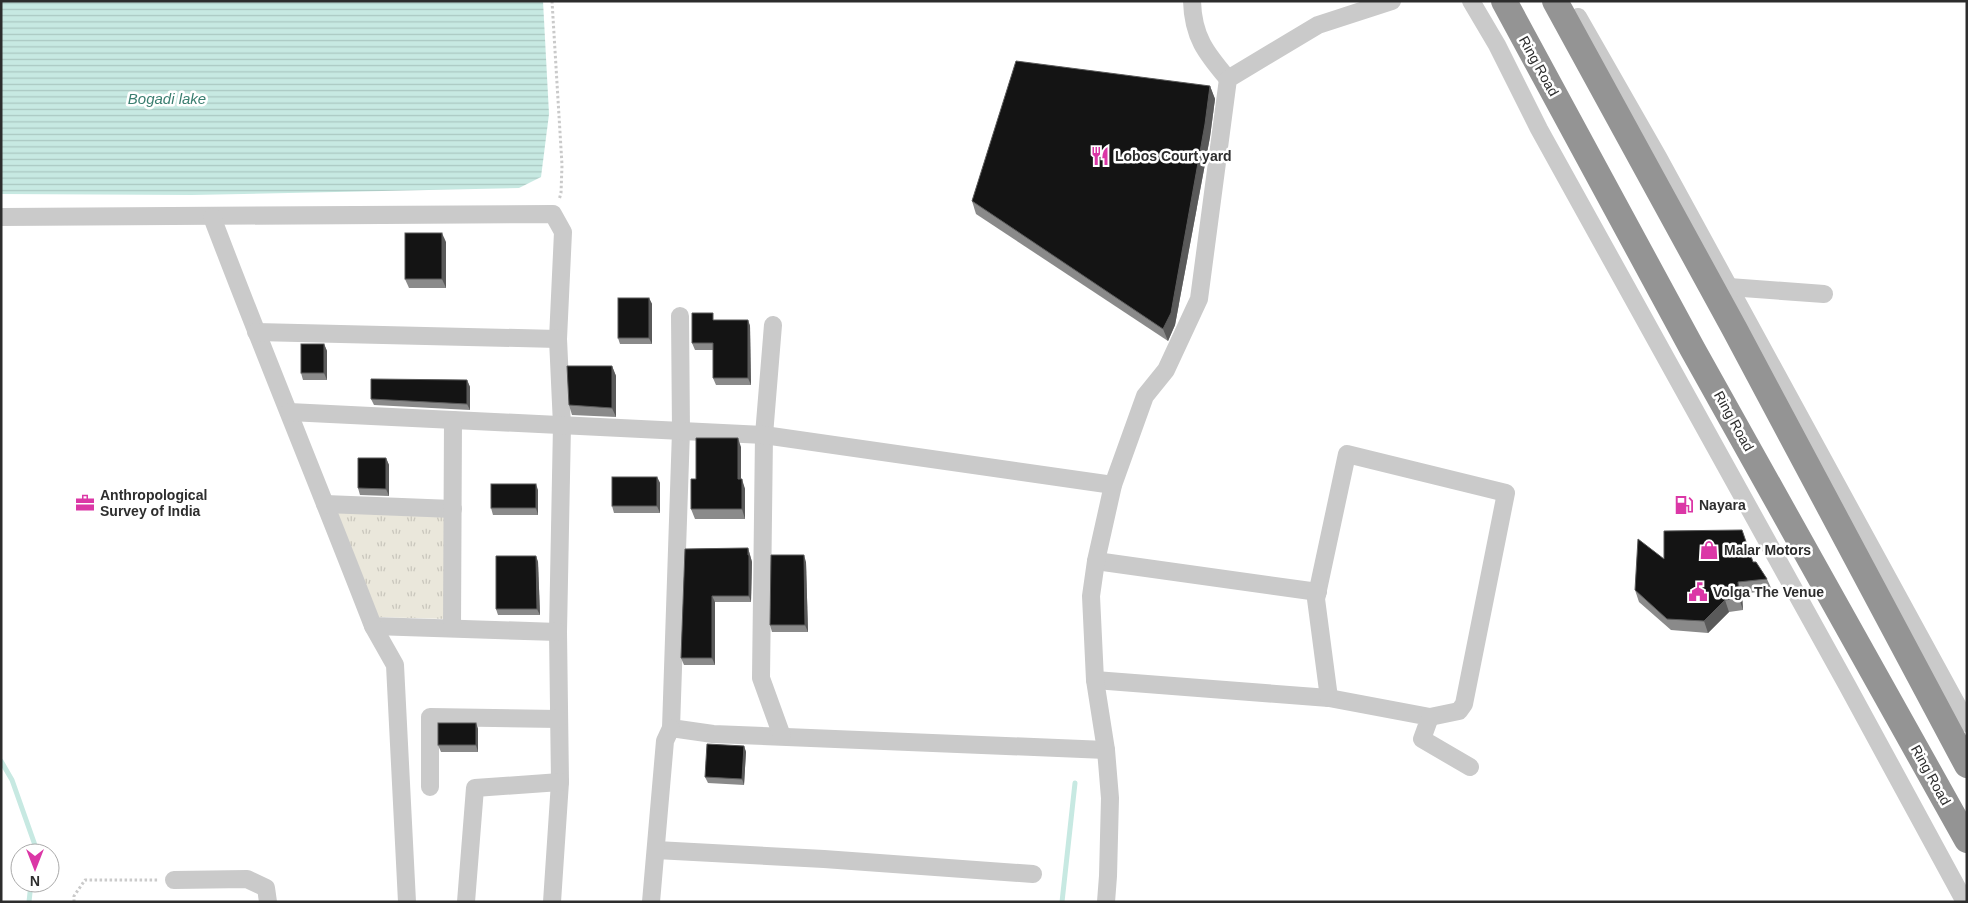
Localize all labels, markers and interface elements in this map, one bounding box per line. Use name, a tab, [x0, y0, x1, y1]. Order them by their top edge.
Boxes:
street label: Ring Road	[1516, 33, 1562, 99]
water label: Bogadi lake	[128, 90, 206, 107]
restaurant icon: Lobos Court yard	[1089, 145, 1111, 167]
place label: Lobos Court yard	[1115, 148, 1232, 164]
street label: Ring Road	[1711, 388, 1757, 454]
place label: Anthropological Survey of India	[100, 487, 207, 519]
office icon: Anthropological Survey of India	[74, 492, 96, 514]
fuel station icon: Nayara	[1673, 494, 1695, 516]
place label: Nayara	[1699, 497, 1746, 513]
shop icon: Malar Motors	[1698, 539, 1720, 561]
place label: Malar Motors	[1724, 542, 1811, 558]
public building icon: Volga The Venue	[1687, 581, 1709, 603]
place label: Volga The Venue	[1713, 584, 1824, 600]
street label: Ring Road	[1908, 742, 1954, 808]
north arrow	[10, 843, 60, 893]
text: N	[30, 873, 40, 889]

